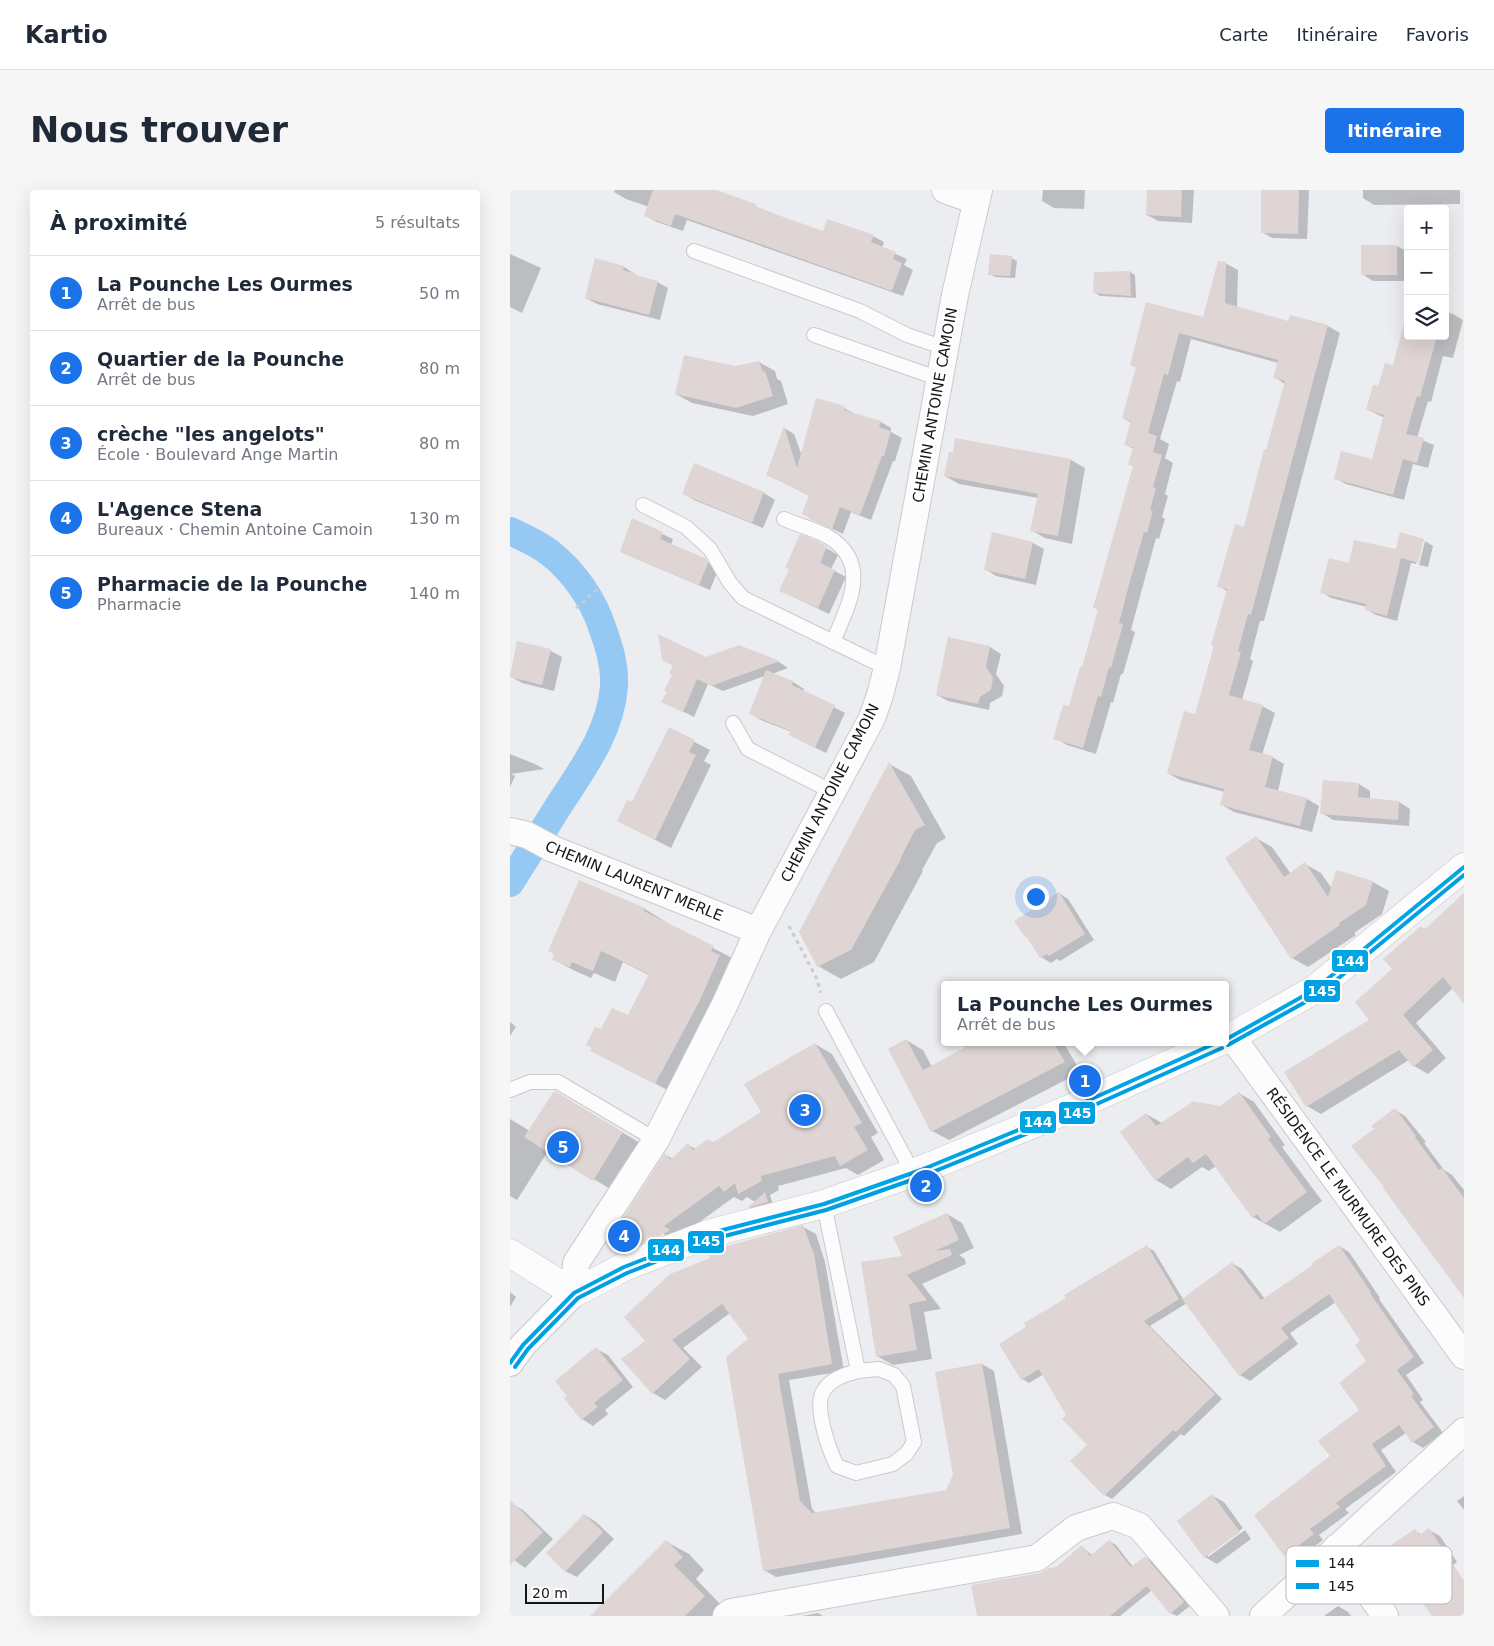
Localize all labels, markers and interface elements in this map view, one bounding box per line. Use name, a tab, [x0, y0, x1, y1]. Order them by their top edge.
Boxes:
text: Kartio	[25, 21, 108, 49]
text: Carte	[1219, 24, 1268, 45]
text: Itinéraire	[1296, 24, 1378, 45]
text: Favoris	[1406, 24, 1469, 45]
button: Itinéraire	[1325, 108, 1464, 153]
text: Nous trouver	[30, 110, 288, 150]
map controls	[1404, 205, 1449, 340]
button: +	[1404, 205, 1449, 250]
text: À proximité	[50, 211, 187, 235]
text: 5 résultats	[375, 213, 460, 232]
button: −	[1404, 250, 1449, 295]
text: La Pounche Les Ourmes	[97, 273, 353, 295]
text: 1	[60, 284, 72, 303]
text: 50 m	[419, 284, 460, 303]
text: Arrêt de bus	[97, 295, 195, 314]
button: layers	[1404, 295, 1449, 340]
street label: CHEMIN ANTOINE CAMOIN	[909, 306, 961, 504]
text: Quartier de la Pounche	[97, 348, 344, 370]
text: 2	[60, 359, 72, 378]
text: 80 m	[419, 359, 460, 378]
text: Arrêt de bus	[97, 370, 195, 389]
text: crèche "les angelots"	[97, 423, 325, 445]
text: 3	[60, 434, 72, 453]
text: 80 m	[419, 434, 460, 453]
text: École · Boulevard Ange Martin	[97, 445, 338, 464]
text: L'Agence Stena	[97, 498, 262, 520]
text: 4	[60, 509, 72, 528]
text: 130 m	[409, 509, 460, 528]
text: Bureaux · Chemin Antoine Camoin	[97, 520, 373, 539]
text: Pharmacie de la Pounche	[97, 573, 367, 595]
text: 5	[60, 584, 72, 603]
text: 140 m	[409, 584, 460, 603]
text: Pharmacie	[97, 595, 181, 614]
street label: CHEMIN ANTOINE CAMOIN	[777, 701, 883, 885]
street label: CHEMIN LAURENT MERLE	[542, 837, 726, 925]
your location	[1023, 884, 1049, 910]
line badge: 144	[1331, 949, 1369, 973]
text: 144	[1335, 953, 1365, 969]
line badge: 145	[1303, 979, 1341, 1003]
popup	[941, 981, 1229, 1046]
text: 145	[1307, 983, 1337, 999]
text: La Pounche Les Ourmes	[957, 993, 1213, 1015]
text: Arrêt de bus	[957, 1015, 1055, 1034]
pin: 1	[1069, 1062, 1101, 1100]
street label: RÉSIDENCE LE MURMURE DES PINS	[1263, 1084, 1434, 1310]
pin: 3	[789, 1091, 821, 1129]
line badge: 145	[1058, 1101, 1096, 1125]
text: 145	[1062, 1105, 1092, 1121]
line badge: 144	[1019, 1110, 1057, 1134]
text: 144	[1023, 1114, 1053, 1130]
pin: 5	[547, 1128, 579, 1166]
pin: 2	[910, 1167, 942, 1205]
pin: 4	[608, 1217, 640, 1255]
line badge: 145	[687, 1230, 725, 1254]
text: 145	[691, 1233, 721, 1249]
line badge: 144	[647, 1238, 685, 1262]
text: 144	[651, 1242, 681, 1258]
legend	[1286, 1546, 1452, 1604]
text: 144	[1328, 1555, 1355, 1571]
text: 145	[1328, 1578, 1355, 1594]
scale bar	[525, 1581, 604, 1604]
text: 20 m	[532, 1585, 568, 1601]

